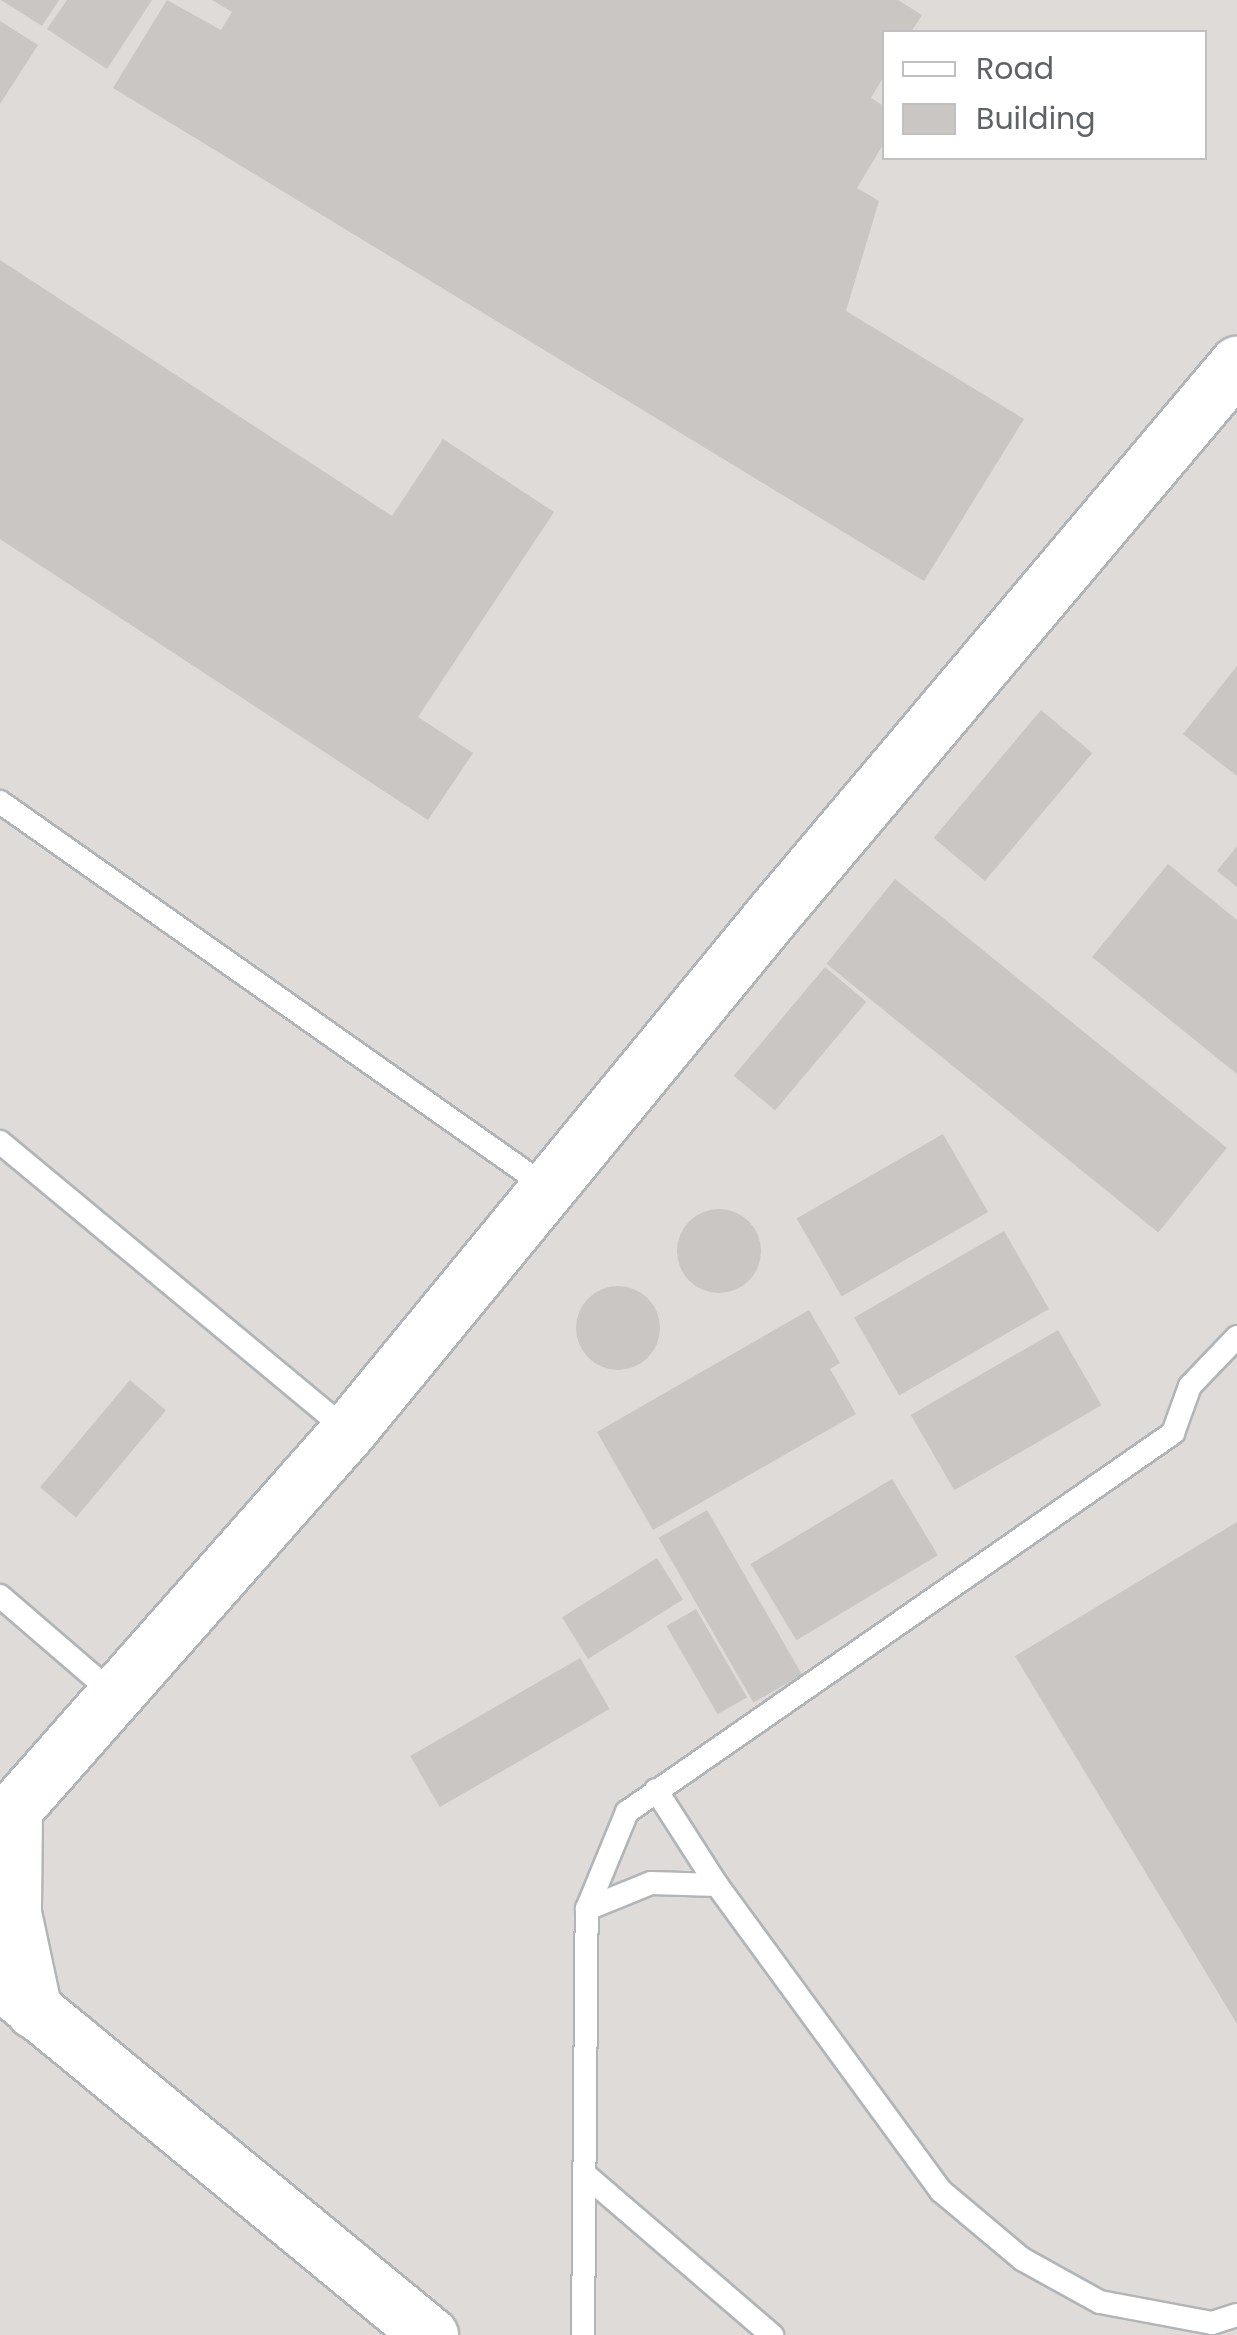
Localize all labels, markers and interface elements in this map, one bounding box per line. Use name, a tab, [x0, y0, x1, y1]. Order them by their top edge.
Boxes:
legend	[882, 30, 1207, 160]
text: Road	[976, 47, 1054, 90]
text: Building	[976, 97, 1096, 140]

